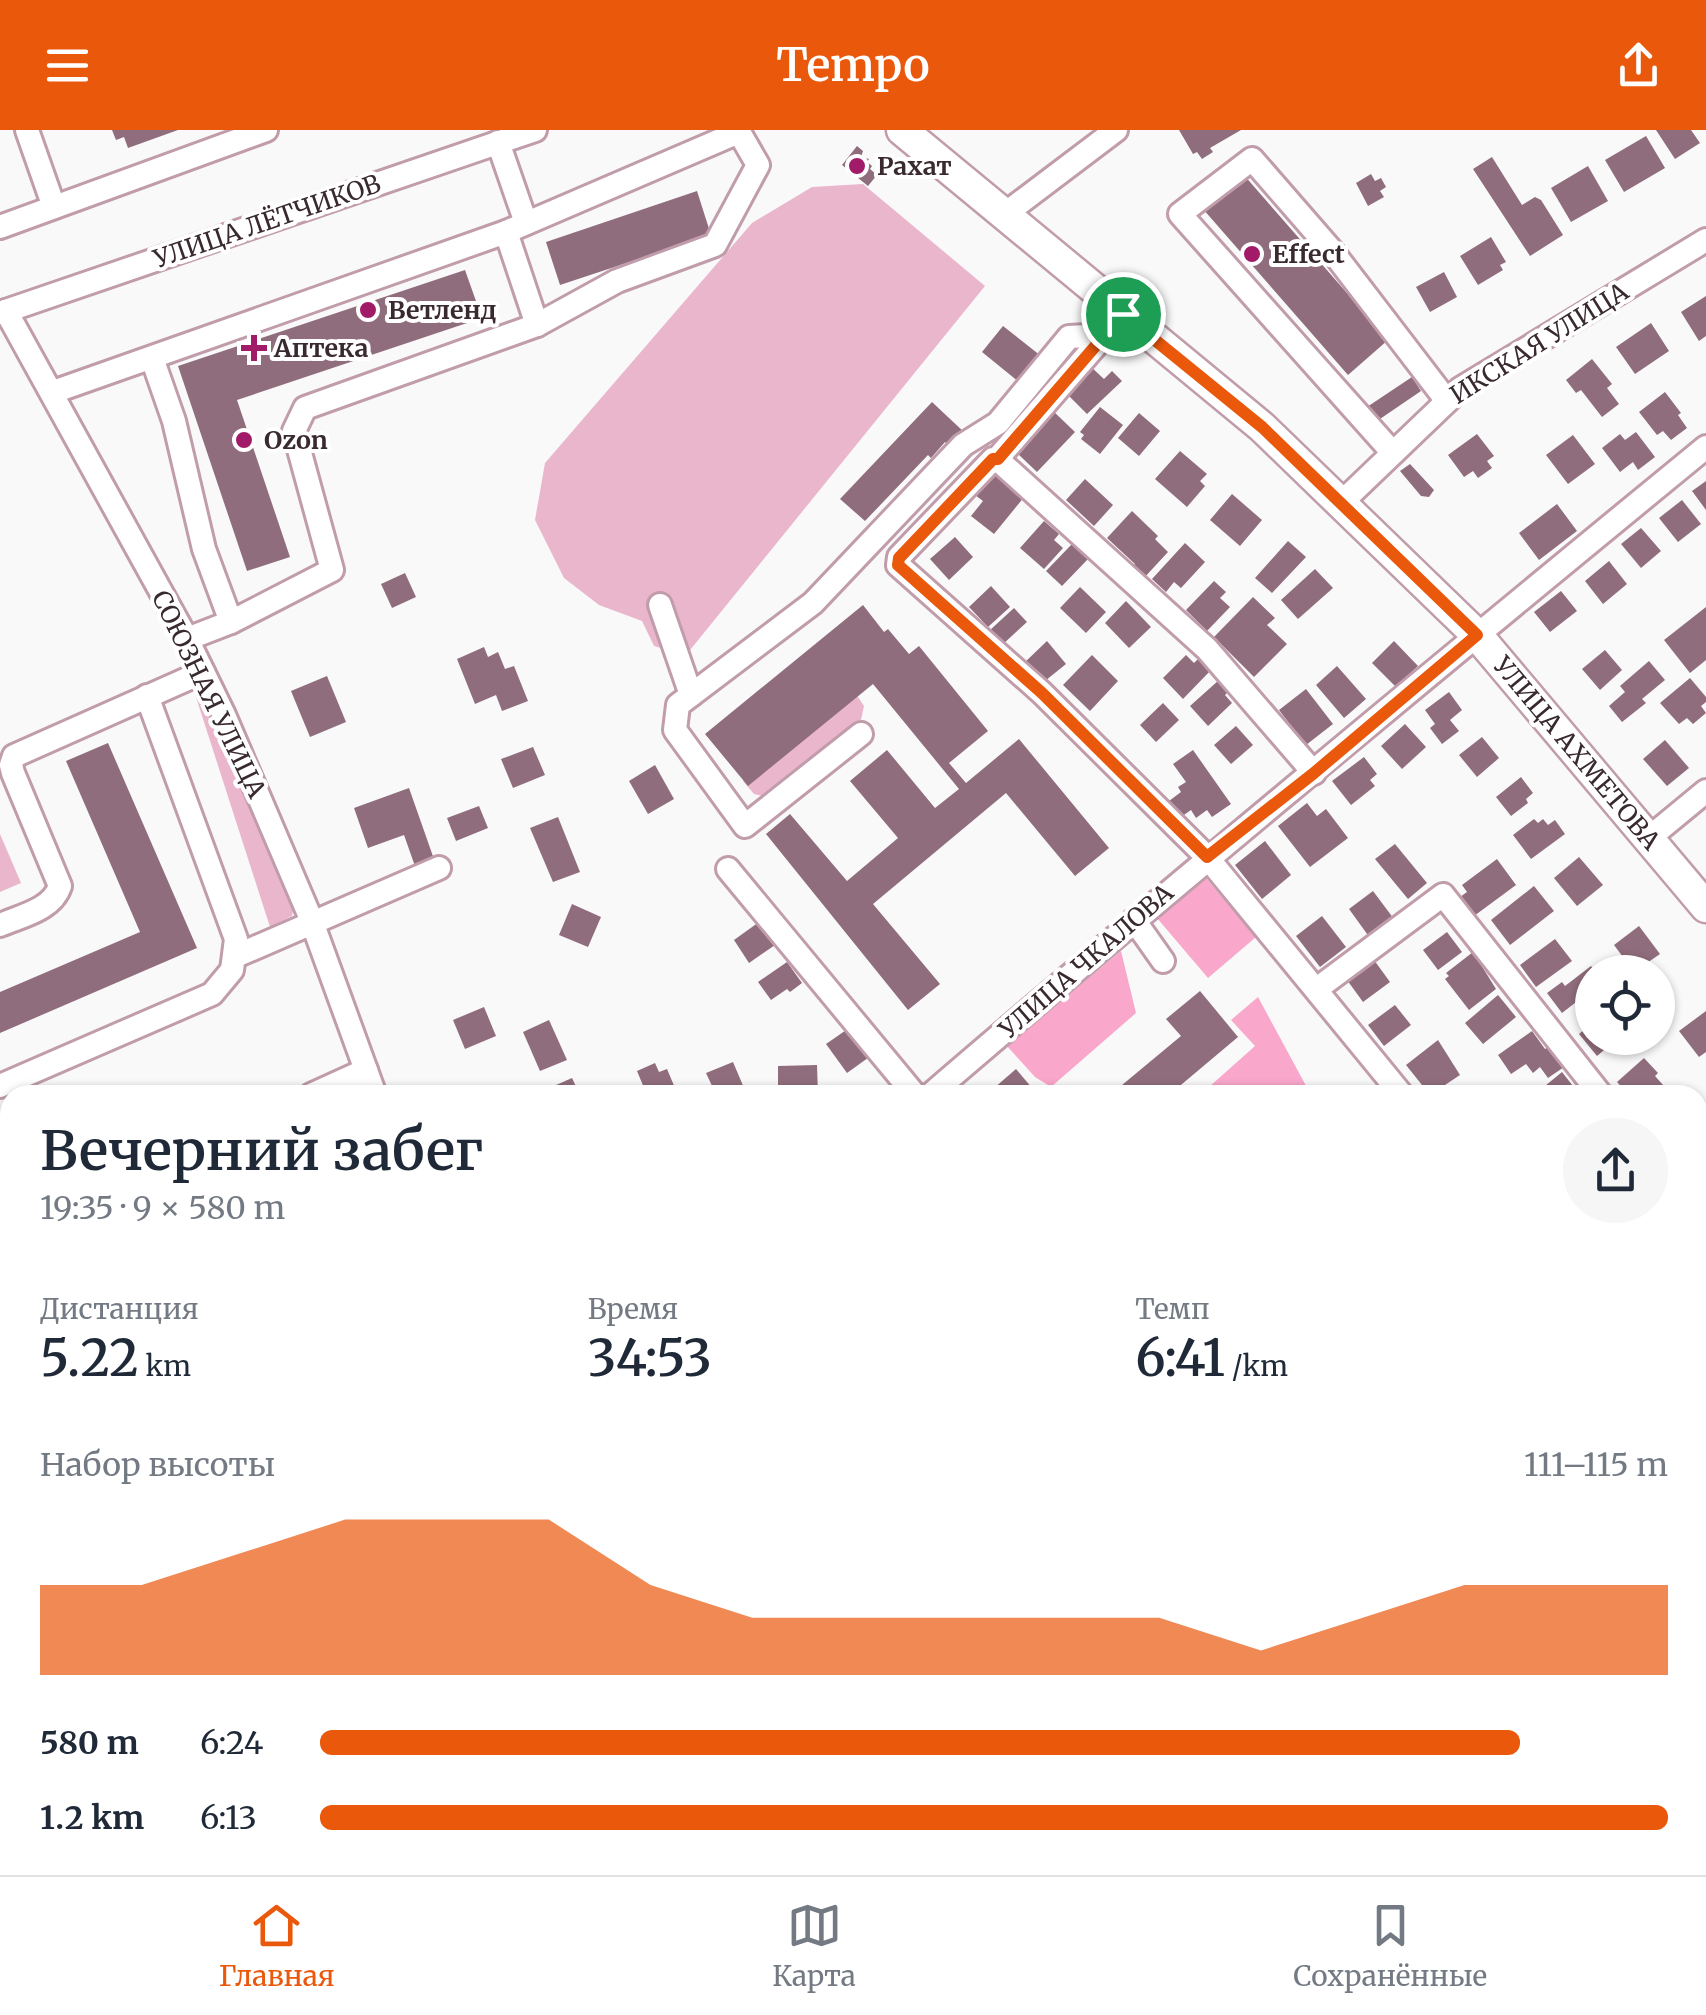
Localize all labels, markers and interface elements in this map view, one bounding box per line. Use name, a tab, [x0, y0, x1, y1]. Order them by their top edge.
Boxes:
text: Tempo	[776, 37, 930, 93]
icon: menu	[40, 38, 95, 93]
icon: share	[1611, 38, 1666, 93]
place label: Рахат	[877, 150, 952, 182]
marker: Рахат	[846, 155, 868, 177]
street label: УЛИЦА ЛЁТЧИКОВ	[148, 167, 385, 275]
place label: Effect	[1272, 238, 1345, 270]
marker: Effect	[1241, 243, 1263, 265]
pin	[1081, 272, 1166, 357]
street label: ИКСКАЯ УЛИЦА	[1444, 275, 1634, 411]
icon: arrive	[1096, 287, 1151, 342]
place label: Ветленд	[388, 294, 497, 326]
marker: Ветленд	[357, 299, 379, 321]
place label: Аптека	[273, 332, 368, 364]
marker: Аптека	[243, 337, 265, 359]
place label: Ozon	[264, 424, 328, 456]
marker: Ozon	[233, 429, 255, 451]
street label: СОЮЗНАЯ УЛИЦА	[145, 585, 273, 803]
street label: УЛИЦА АХМЕТОВА	[1486, 649, 1668, 857]
street label: УЛИЦА ЧКАЛОВА	[992, 876, 1180, 1046]
map controls	[1575, 955, 1675, 1055]
button: locate	[1575, 955, 1675, 1055]
text: Вечерний забег	[40, 1116, 483, 1185]
button: share	[1563, 1118, 1668, 1223]
text: 19:35 · 9 × 580 m	[40, 1188, 285, 1228]
text: Дистанция	[40, 1291, 199, 1327]
text: Время	[588, 1291, 678, 1327]
text: Темп	[1135, 1291, 1210, 1327]
text: 5.22	[40, 1327, 139, 1390]
text: 34:53	[588, 1327, 712, 1390]
text: 6:41	[1135, 1327, 1225, 1390]
text: km	[139, 1348, 191, 1384]
text: /km	[1225, 1348, 1288, 1384]
text: Набор высоты	[40, 1445, 275, 1485]
text: 111–115 m	[1524, 1445, 1668, 1485]
text: 580 m	[40, 1723, 139, 1763]
text: 6:24	[200, 1723, 263, 1763]
text: 1.2 km	[40, 1798, 144, 1838]
text: 6:13	[200, 1798, 257, 1838]
tab: Главная	[219, 1898, 335, 1994]
tab: Карта	[772, 1898, 856, 1994]
tab: Сохранённые	[1293, 1898, 1487, 1994]

